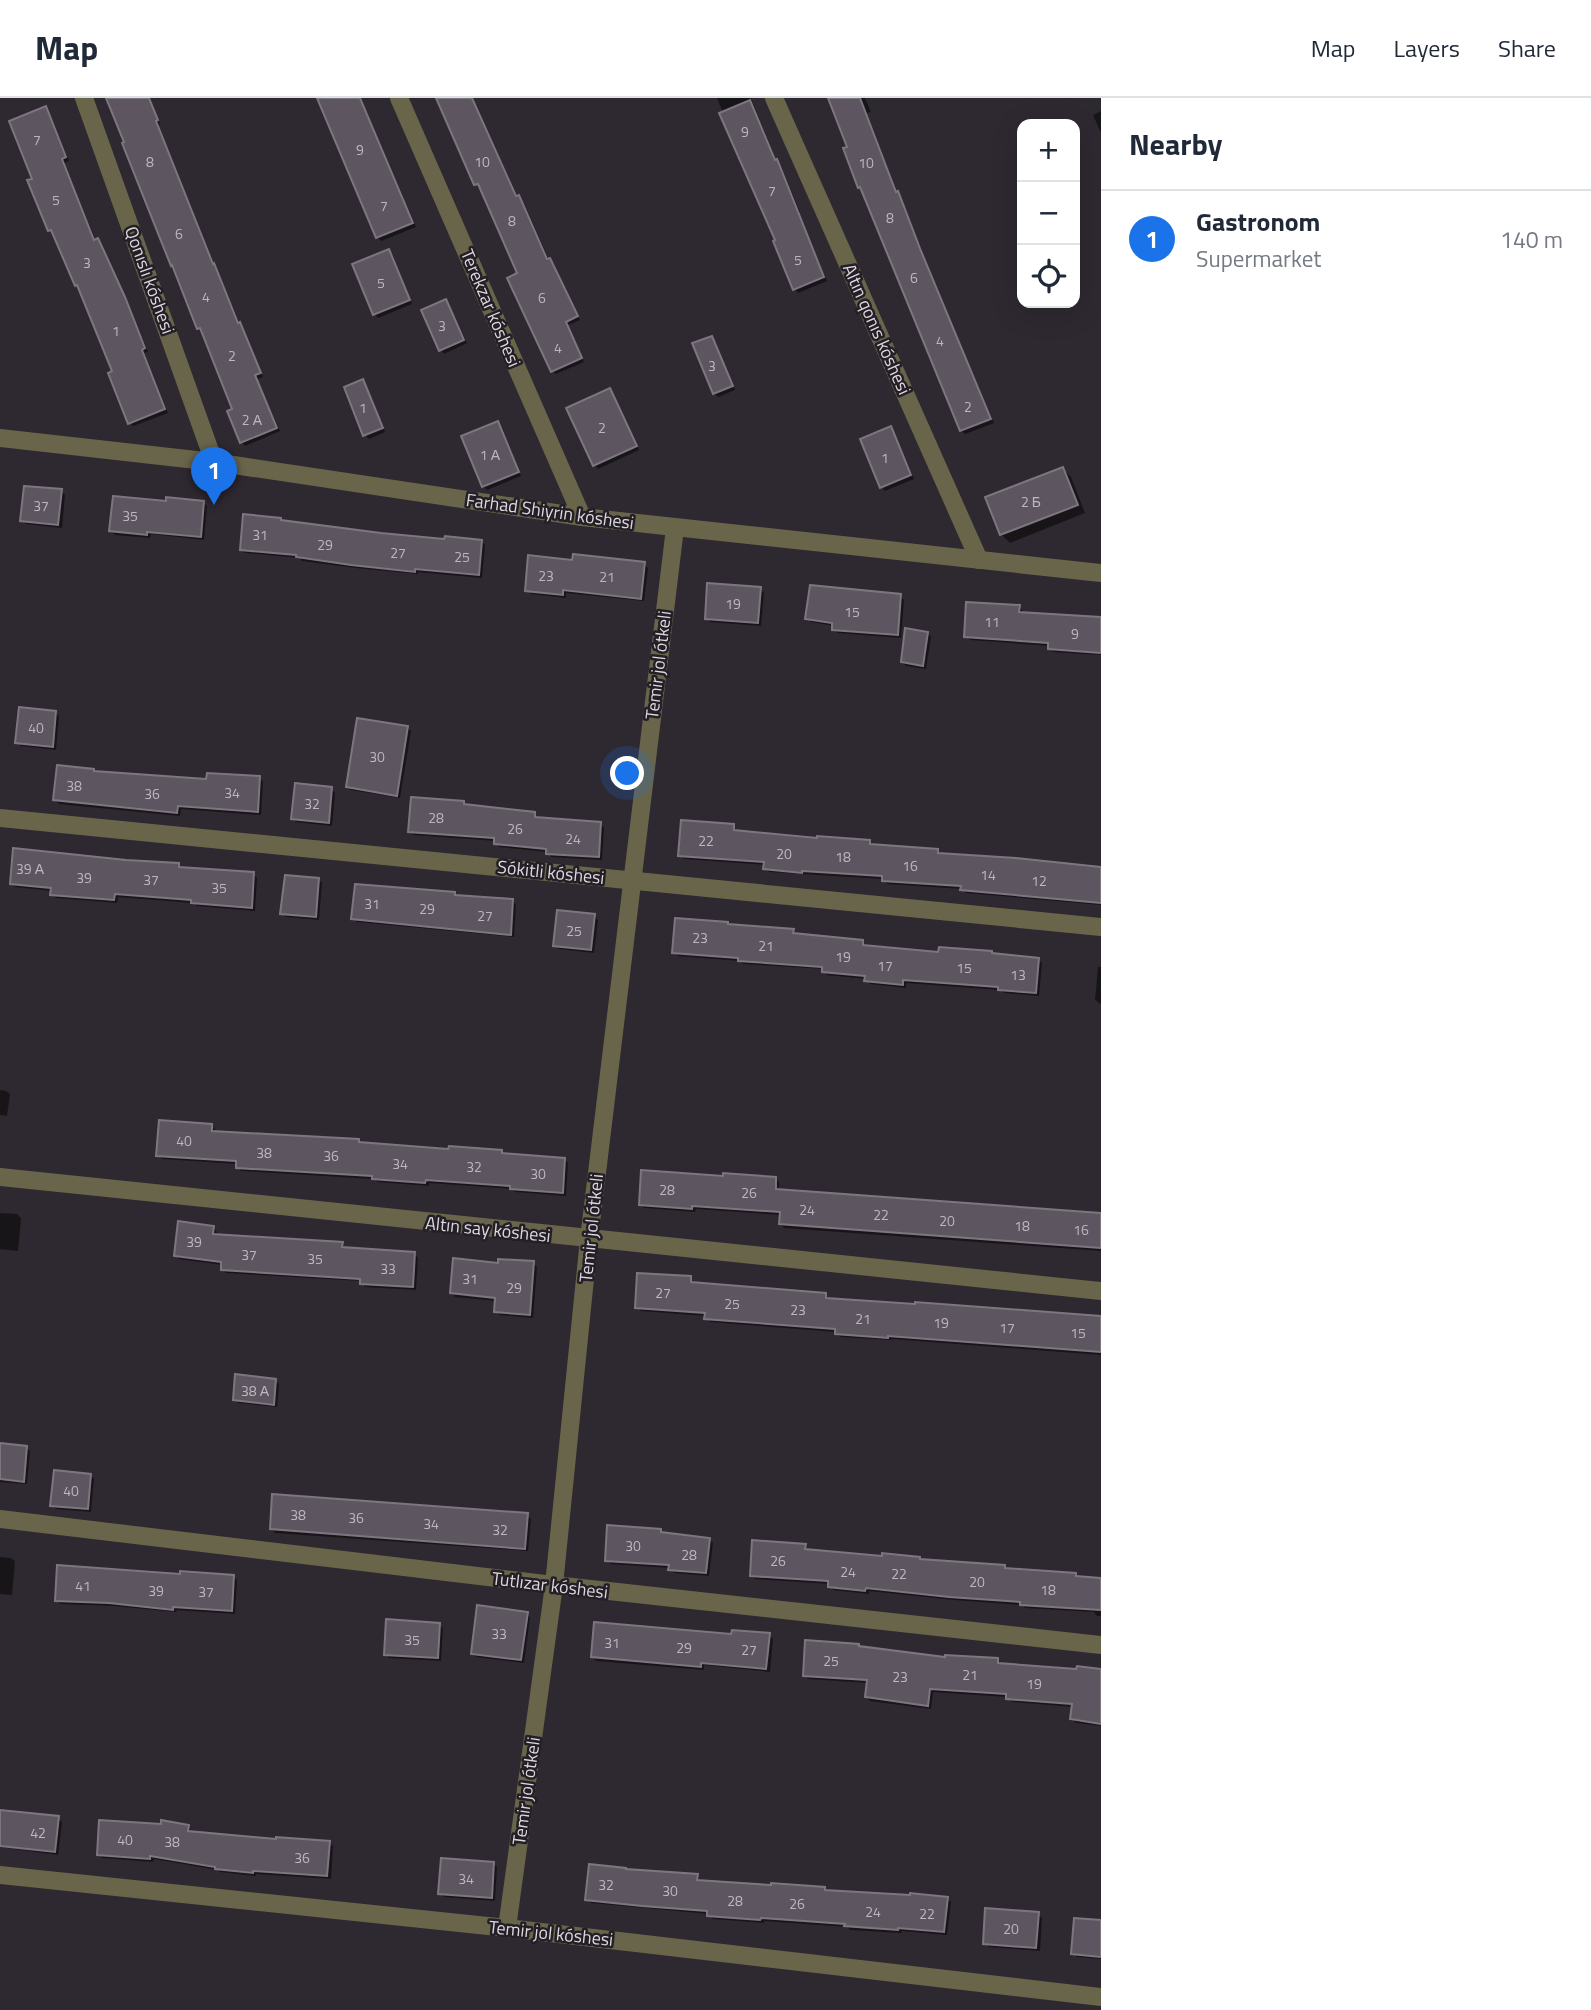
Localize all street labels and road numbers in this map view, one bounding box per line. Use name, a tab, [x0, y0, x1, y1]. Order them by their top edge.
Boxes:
street label: Qonıslı kóshesi	[118, 222, 182, 338]
street label: Terekzar kóshesi	[454, 245, 528, 371]
street label: Altın qonıs kóshesi	[836, 259, 918, 399]
street label: Farhad Shiyrin kóshesi	[464, 486, 636, 536]
street label: Temir jol ótkeli	[638, 609, 678, 721]
street label: Sókitli kóshesi	[496, 853, 606, 891]
street label: Temir jol ótkeli	[572, 1172, 610, 1284]
street label: Altın say kóshesi	[424, 1209, 552, 1249]
street label: Tutlızar kóshesi	[490, 1564, 610, 1606]
street label: Temir jol ótkeli	[505, 1735, 547, 1847]
street label: Temir jol kóshesi	[487, 1913, 615, 1953]

